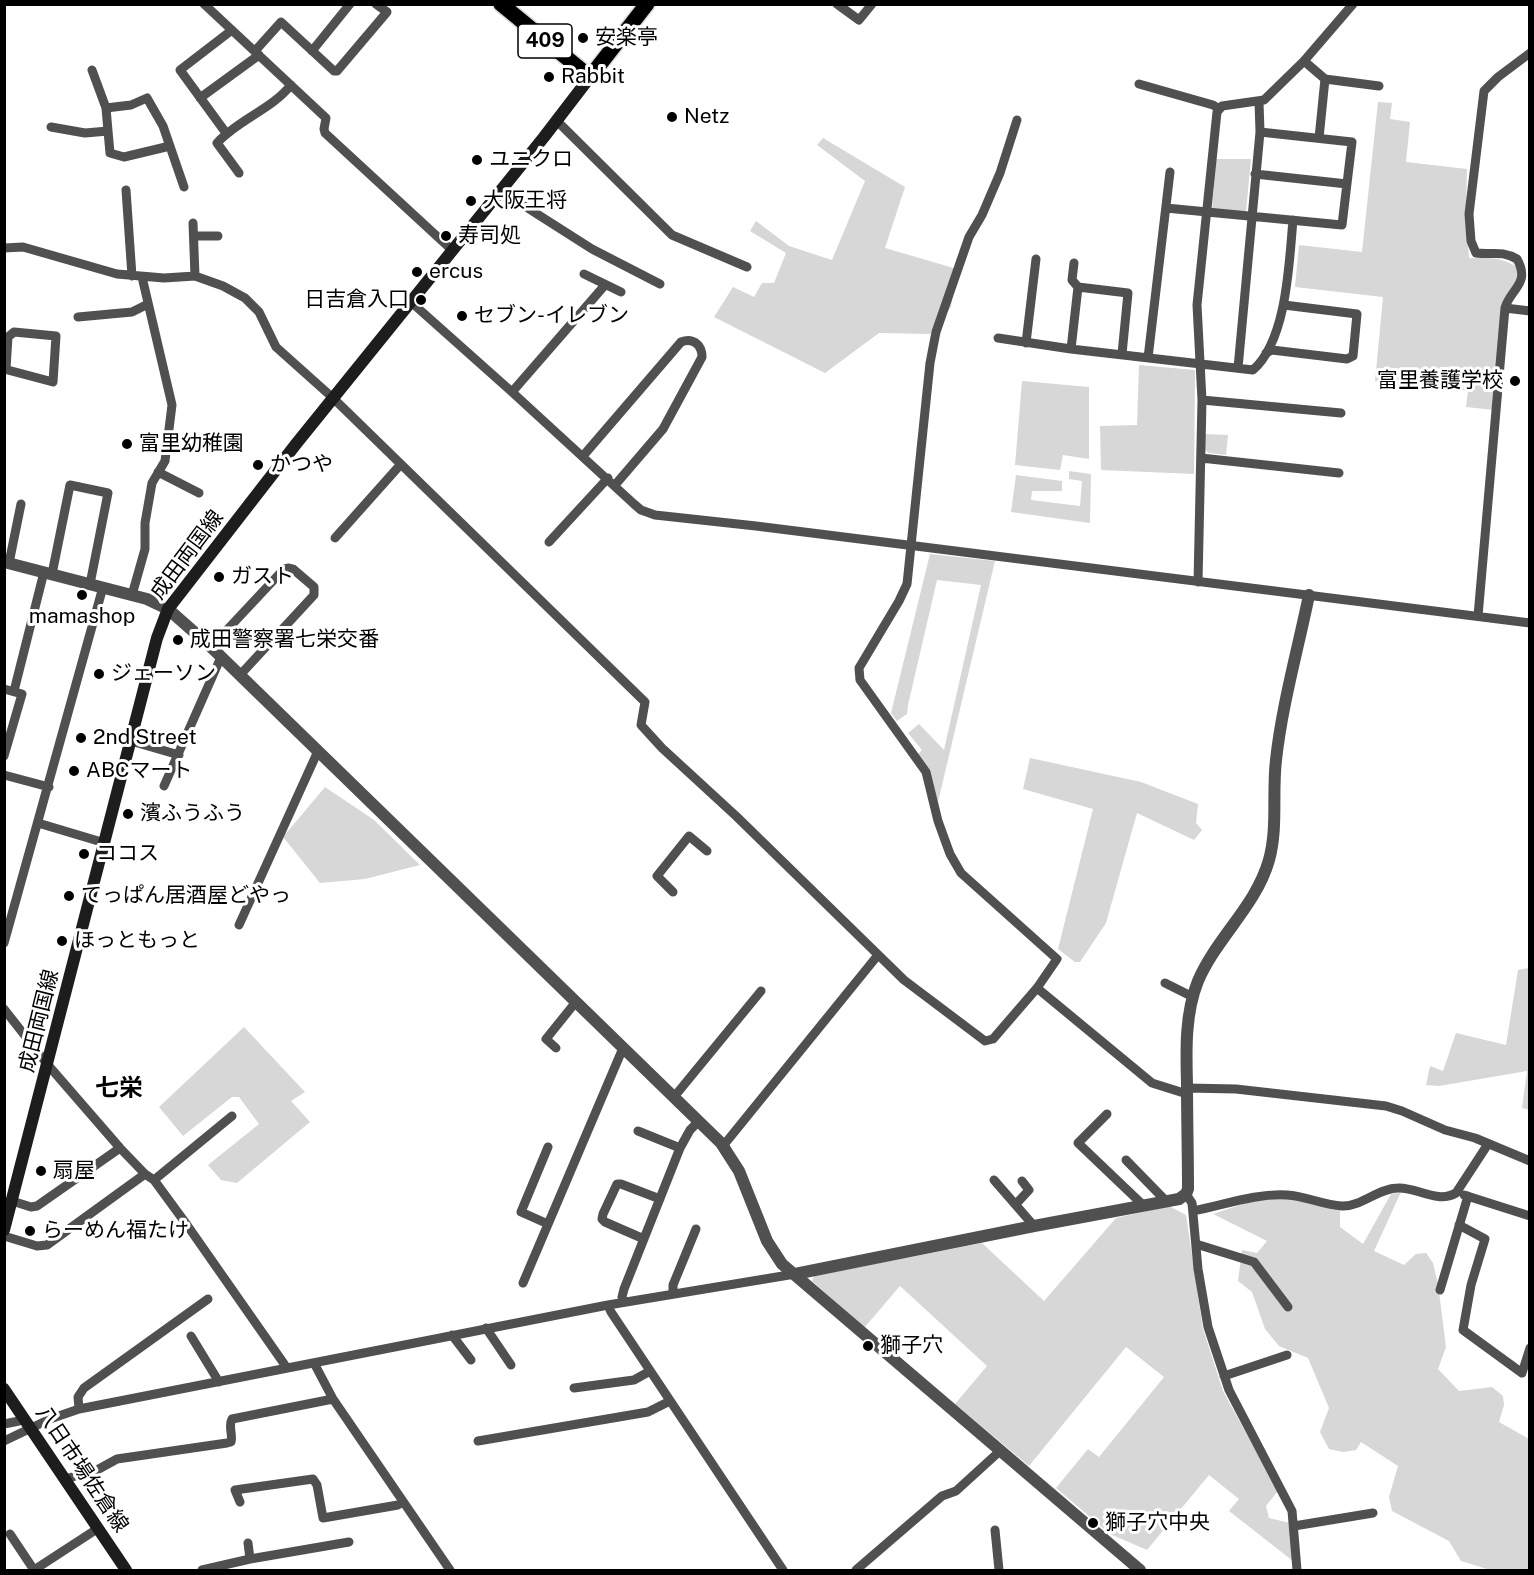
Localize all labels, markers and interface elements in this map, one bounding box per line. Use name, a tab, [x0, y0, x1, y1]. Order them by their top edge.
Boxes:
road number: 409	[518, 24, 572, 58]
place label: 安楽亭	[595, 25, 658, 51]
marker: 安楽亭	[576, 31, 590, 45]
place label: Rabbit	[561, 64, 625, 90]
marker: Rabbit	[542, 70, 556, 84]
place label: Netz	[684, 104, 729, 130]
marker: Netz	[665, 110, 679, 124]
place label: ユニクロ	[489, 147, 573, 173]
marker: ユニクロ	[470, 153, 484, 167]
place label: 大阪王将	[483, 188, 567, 214]
marker: 大阪王将	[464, 194, 478, 208]
place label: 寿司処	[458, 223, 521, 249]
marker: 寿司処	[439, 229, 453, 243]
place label: ercus	[429, 259, 483, 285]
marker: ercus	[410, 265, 424, 279]
place label: 日吉倉入口	[304, 287, 409, 313]
marker: 日吉倉入口	[414, 293, 428, 307]
place label: セブン-イレブン	[474, 303, 629, 329]
marker: セブン-イレブン	[455, 309, 469, 323]
place label: 富里養護学校	[1377, 368, 1503, 394]
marker: 富里養護学校	[1508, 374, 1522, 388]
place label: 富里幼稚園	[139, 431, 244, 457]
marker: 富里幼稚園	[120, 437, 134, 451]
place label: かつや	[270, 452, 333, 478]
marker: かつや	[251, 458, 265, 472]
street label: 成田両国線	[145, 505, 229, 605]
place label: ガスト	[231, 564, 294, 590]
marker: ガスト	[212, 570, 226, 584]
marker: mamashop	[75, 588, 89, 602]
place label: mamashop	[29, 604, 135, 630]
place label: 成田警察署七栄交番	[190, 627, 379, 653]
marker: 成田警察署七栄交番	[171, 633, 185, 647]
place label: ジェーソン	[111, 661, 216, 687]
marker: ジェーソン	[92, 667, 106, 681]
place label: 2nd Street	[93, 725, 197, 751]
marker: 2nd Street	[74, 731, 88, 745]
place label: ABCマート	[86, 758, 192, 784]
marker: ABCマート	[67, 764, 81, 778]
place label: 濱ふうふう	[140, 801, 245, 827]
marker: 濱ふうふう	[121, 807, 135, 821]
place label: ココス	[96, 841, 159, 867]
marker: ココス	[77, 847, 91, 861]
place label: てっぱん居酒屋どやっ	[81, 883, 291, 909]
marker: てっぱん居酒屋どやっ	[62, 889, 76, 903]
place label: ほっともっと	[74, 928, 200, 954]
marker: ほっともっと	[55, 934, 69, 948]
street label: 成田両国線	[14, 967, 64, 1075]
district label: 七栄	[95, 1075, 143, 1103]
place label: 扇屋	[53, 1158, 95, 1184]
marker: 扇屋	[34, 1164, 48, 1178]
place label: らーめん福たけ	[42, 1218, 189, 1244]
marker: らーめん福たけ	[23, 1224, 37, 1238]
place label: 獅子穴	[880, 1333, 943, 1359]
marker: 獅子穴	[861, 1339, 875, 1353]
street label: 八日市場佐倉線	[30, 1401, 134, 1537]
place label: 獅子穴中央	[1105, 1510, 1210, 1536]
marker: 獅子穴中央	[1086, 1516, 1100, 1530]

